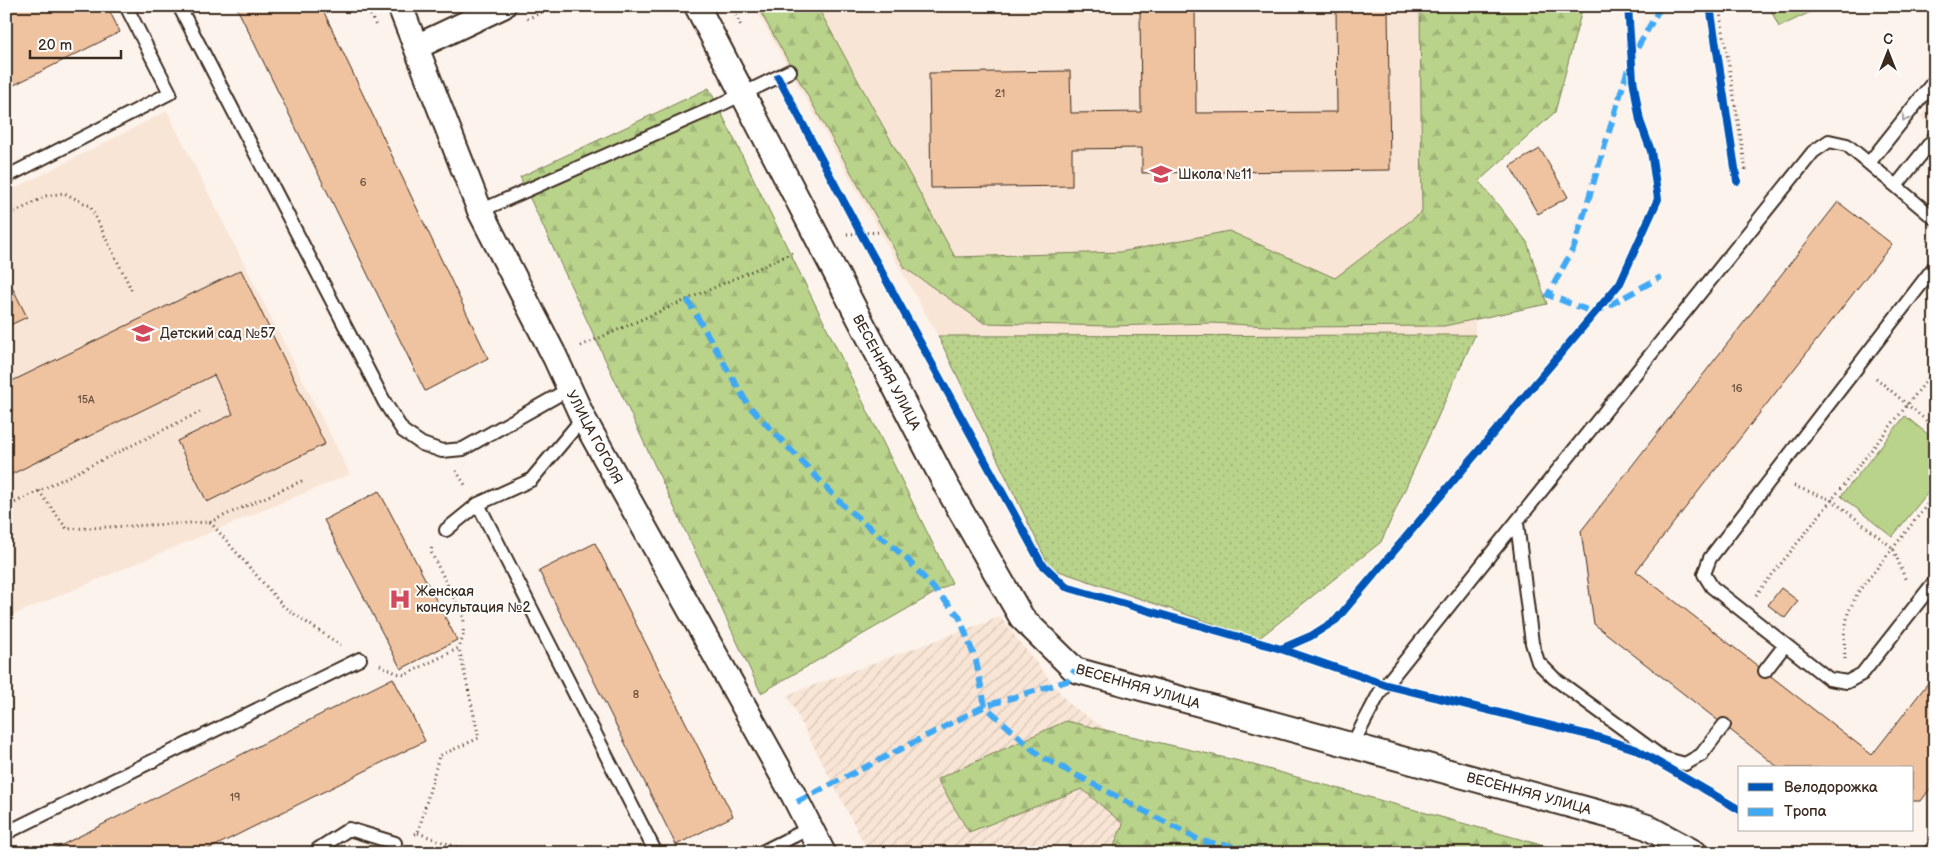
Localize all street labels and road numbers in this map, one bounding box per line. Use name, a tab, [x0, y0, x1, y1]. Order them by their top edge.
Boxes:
street label: ВЕСЕННЯЯ УЛИЦА	[849, 312, 924, 433]
street label: УЛИЦА ГОГОЛЯ	[563, 387, 626, 487]
street label: ВЕСЕННЯЯ УЛИЦА	[1074, 661, 1202, 712]
street label: ВЕСЕННЯЯ УЛИЦА	[1465, 769, 1594, 818]

